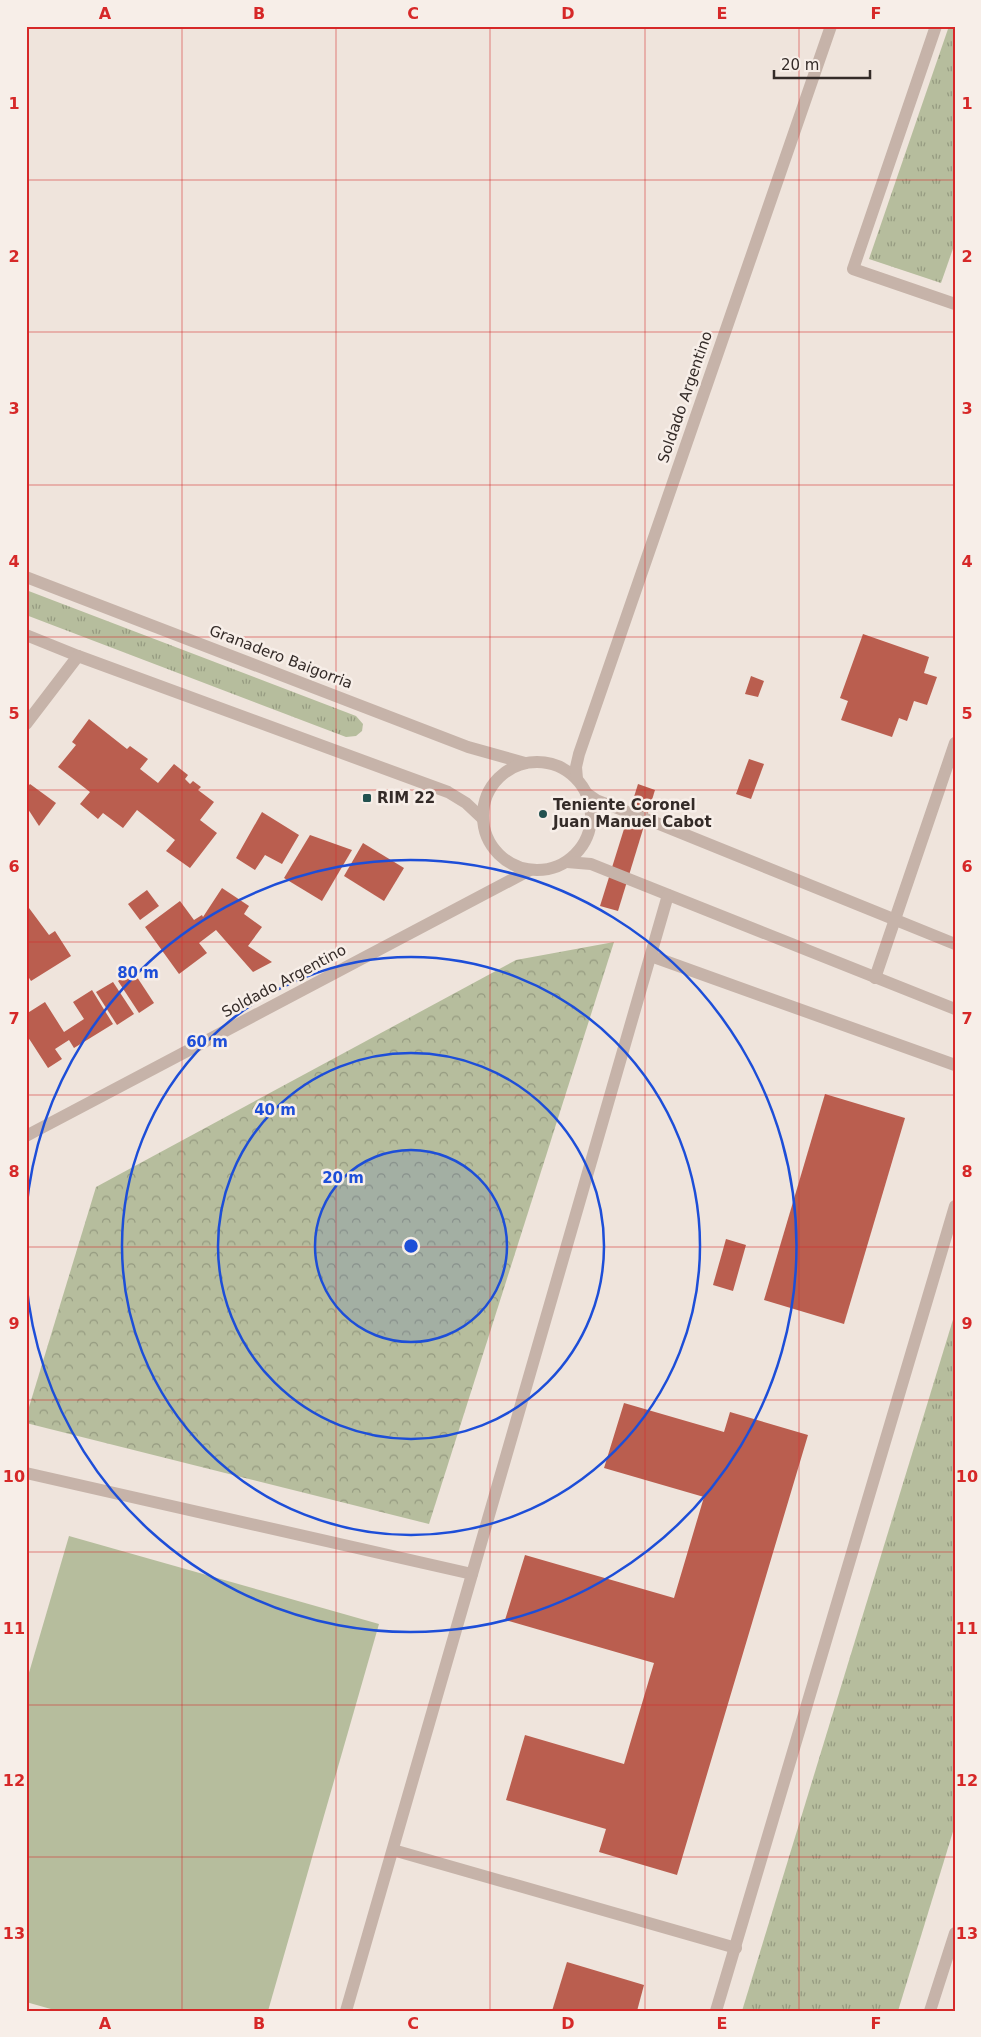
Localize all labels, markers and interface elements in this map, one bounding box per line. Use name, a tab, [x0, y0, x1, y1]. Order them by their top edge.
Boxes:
text: A	[99, 4, 112, 23]
text: B	[253, 4, 265, 23]
text: C	[407, 4, 419, 23]
text: D	[561, 4, 575, 23]
text: E	[717, 4, 727, 23]
text: F	[871, 4, 881, 23]
scale bar	[774, 48, 870, 80]
text: 20 m	[781, 56, 819, 74]
text: 1	[8, 94, 20, 113]
text: 1	[961, 94, 973, 113]
text: 2	[8, 247, 20, 266]
text: 2	[961, 247, 973, 266]
street label: Soldado Argentino	[654, 329, 716, 465]
text: 3	[8, 399, 20, 418]
text: 3	[961, 399, 973, 418]
text: 4	[8, 552, 20, 571]
text: 4	[961, 552, 973, 571]
street label: Granadero Baigorria	[207, 621, 355, 693]
text: 5	[8, 704, 20, 723]
text: 5	[961, 704, 973, 723]
place label: RIM 22	[377, 789, 435, 807]
marker: RIM 22	[361, 792, 373, 804]
place label: Teniente Coronel Juan Manuel Cabot	[552, 796, 712, 831]
marker: Teniente Coronel Juan Manuel Cabot	[537, 808, 549, 820]
text: 6	[8, 857, 20, 876]
text: 6	[961, 857, 973, 876]
street label: Soldado Argentino	[219, 941, 349, 1021]
text: 80 m	[117, 964, 159, 982]
text: 7	[8, 1009, 20, 1028]
text: 7	[961, 1009, 973, 1028]
text: 60 m	[186, 1033, 228, 1051]
text: 40 m	[254, 1101, 296, 1119]
text: 8	[8, 1162, 20, 1181]
text: 8	[961, 1162, 973, 1181]
text: 20 m	[322, 1169, 364, 1187]
centre of rings	[402, 1237, 420, 1255]
text: 9	[8, 1314, 20, 1333]
text: 9	[961, 1314, 973, 1333]
text: 10	[3, 1467, 25, 1486]
text: 10	[956, 1467, 978, 1486]
text: 11	[3, 1619, 25, 1638]
text: 11	[956, 1619, 978, 1638]
text: 12	[3, 1771, 25, 1790]
text: 12	[956, 1771, 978, 1790]
text: 13	[3, 1924, 25, 1943]
text: 13	[956, 1924, 978, 1943]
text: A	[99, 2014, 112, 2033]
text: B	[253, 2014, 265, 2033]
text: C	[407, 2014, 419, 2033]
text: D	[561, 2014, 575, 2033]
text: E	[717, 2014, 727, 2033]
text: F	[871, 2014, 881, 2033]

